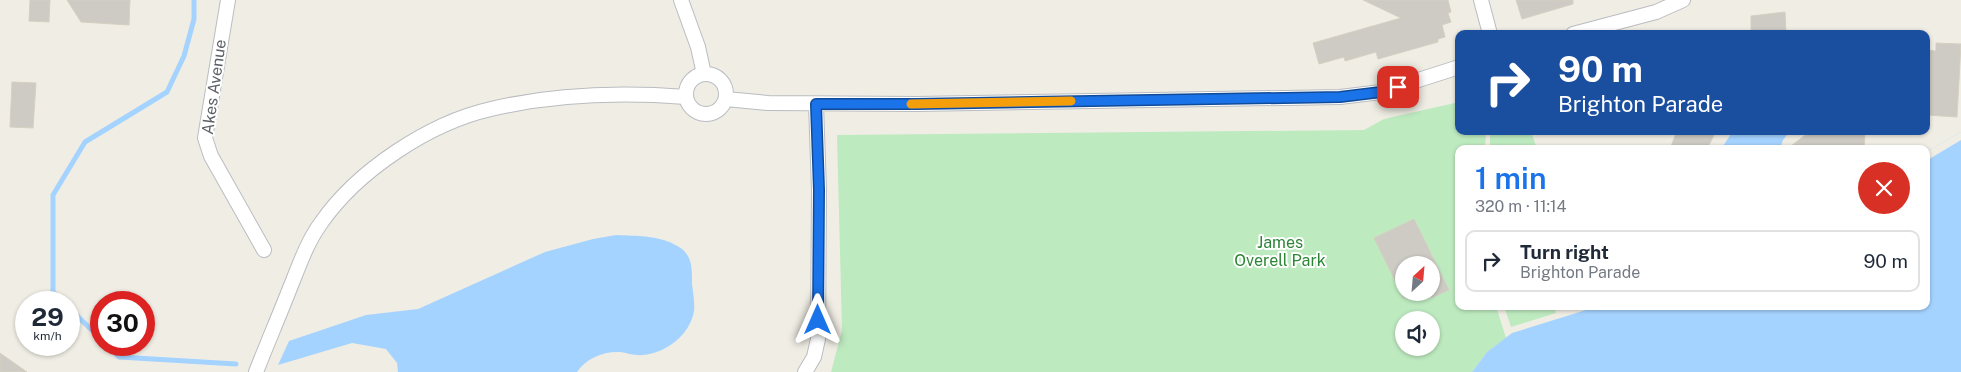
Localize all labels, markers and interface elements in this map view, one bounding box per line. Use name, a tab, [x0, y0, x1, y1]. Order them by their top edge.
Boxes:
street label: Akes Avenue	[198, 38, 230, 136]
text: 90 m	[1558, 49, 1643, 90]
icon: right	[1475, 50, 1540, 115]
pin	[1377, 66, 1419, 108]
icon: arrive	[1384, 73, 1412, 101]
text: Brighton Parade	[1558, 91, 1723, 117]
text: 1 min	[1475, 160, 1546, 196]
button: close	[1858, 162, 1910, 214]
text: 320 m · 11:14	[1475, 197, 1567, 216]
park label: James Overell Park	[1234, 233, 1326, 270]
text: Turn right	[1520, 241, 1609, 263]
icon: right	[1477, 247, 1505, 275]
text: 90 m	[1864, 250, 1908, 272]
north arrow	[1395, 256, 1440, 301]
map controls	[1395, 256, 1440, 356]
text: Brighton Parade	[1520, 263, 1640, 282]
speed limit sign: 30	[90, 291, 155, 356]
position arrow	[791, 293, 843, 345]
text: 29	[31, 302, 64, 332]
button: sound	[1395, 311, 1440, 356]
text: km/h	[33, 329, 62, 343]

